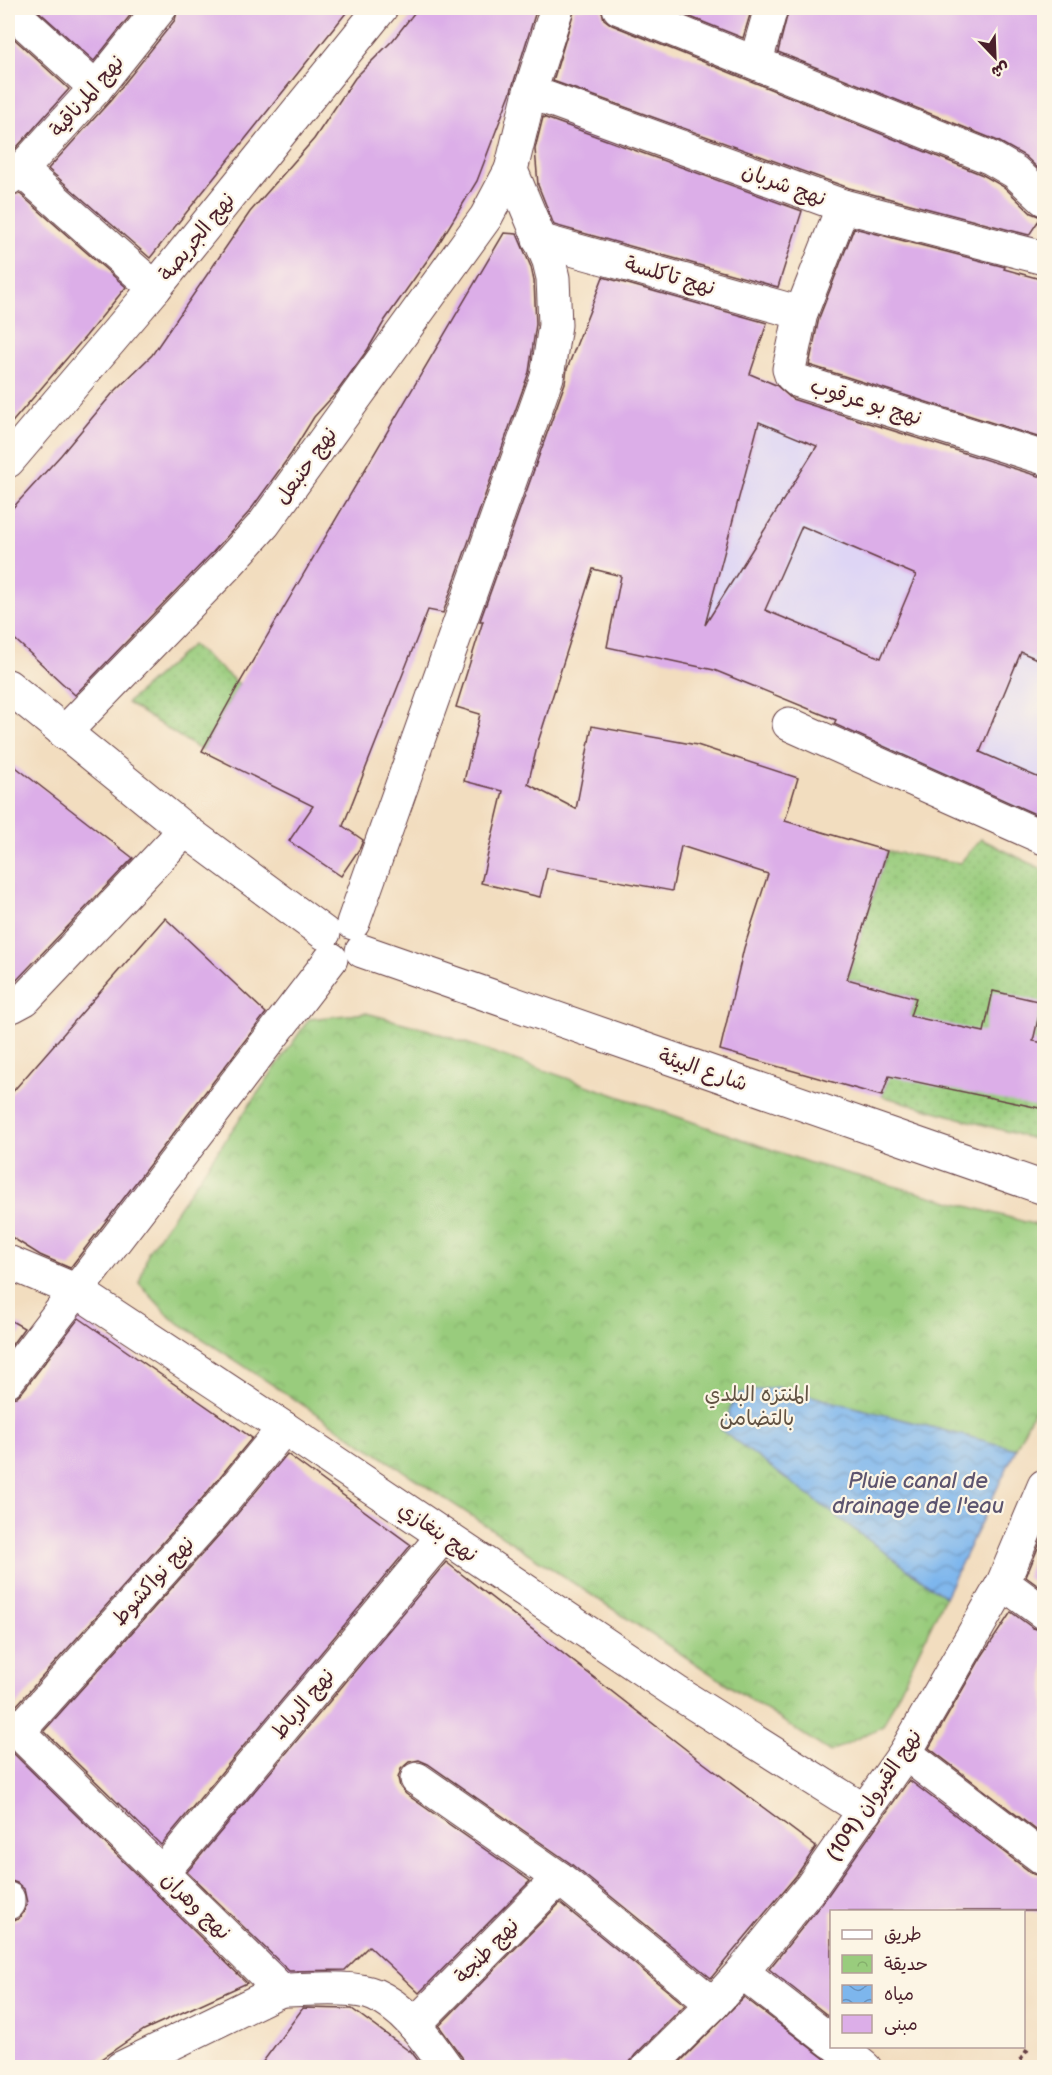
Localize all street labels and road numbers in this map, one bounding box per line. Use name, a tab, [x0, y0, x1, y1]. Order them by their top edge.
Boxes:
street label: نهج المرناقية	[45, 50, 130, 143]
street label: نهج شربان	[738, 158, 829, 213]
street label: نهج الجريصة	[154, 188, 241, 287]
street label: نهج تاكلسة	[622, 251, 718, 302]
street label: نهج بو عرقوب	[807, 373, 925, 432]
street label: نهج حنبعل	[270, 422, 343, 510]
street label: شارع البيئة	[655, 1043, 751, 1099]
street label: نهج بنغازي	[393, 1496, 482, 1569]
street label: نهج نواكشوط	[106, 1531, 200, 1631]
street label: نهج الرباط	[266, 1664, 341, 1745]
street label: نهج القيروان (109)	[821, 1724, 928, 1866]
street label: نهج وهران	[155, 1867, 236, 1946]
street label: نهج طنجة	[450, 1913, 525, 1990]

